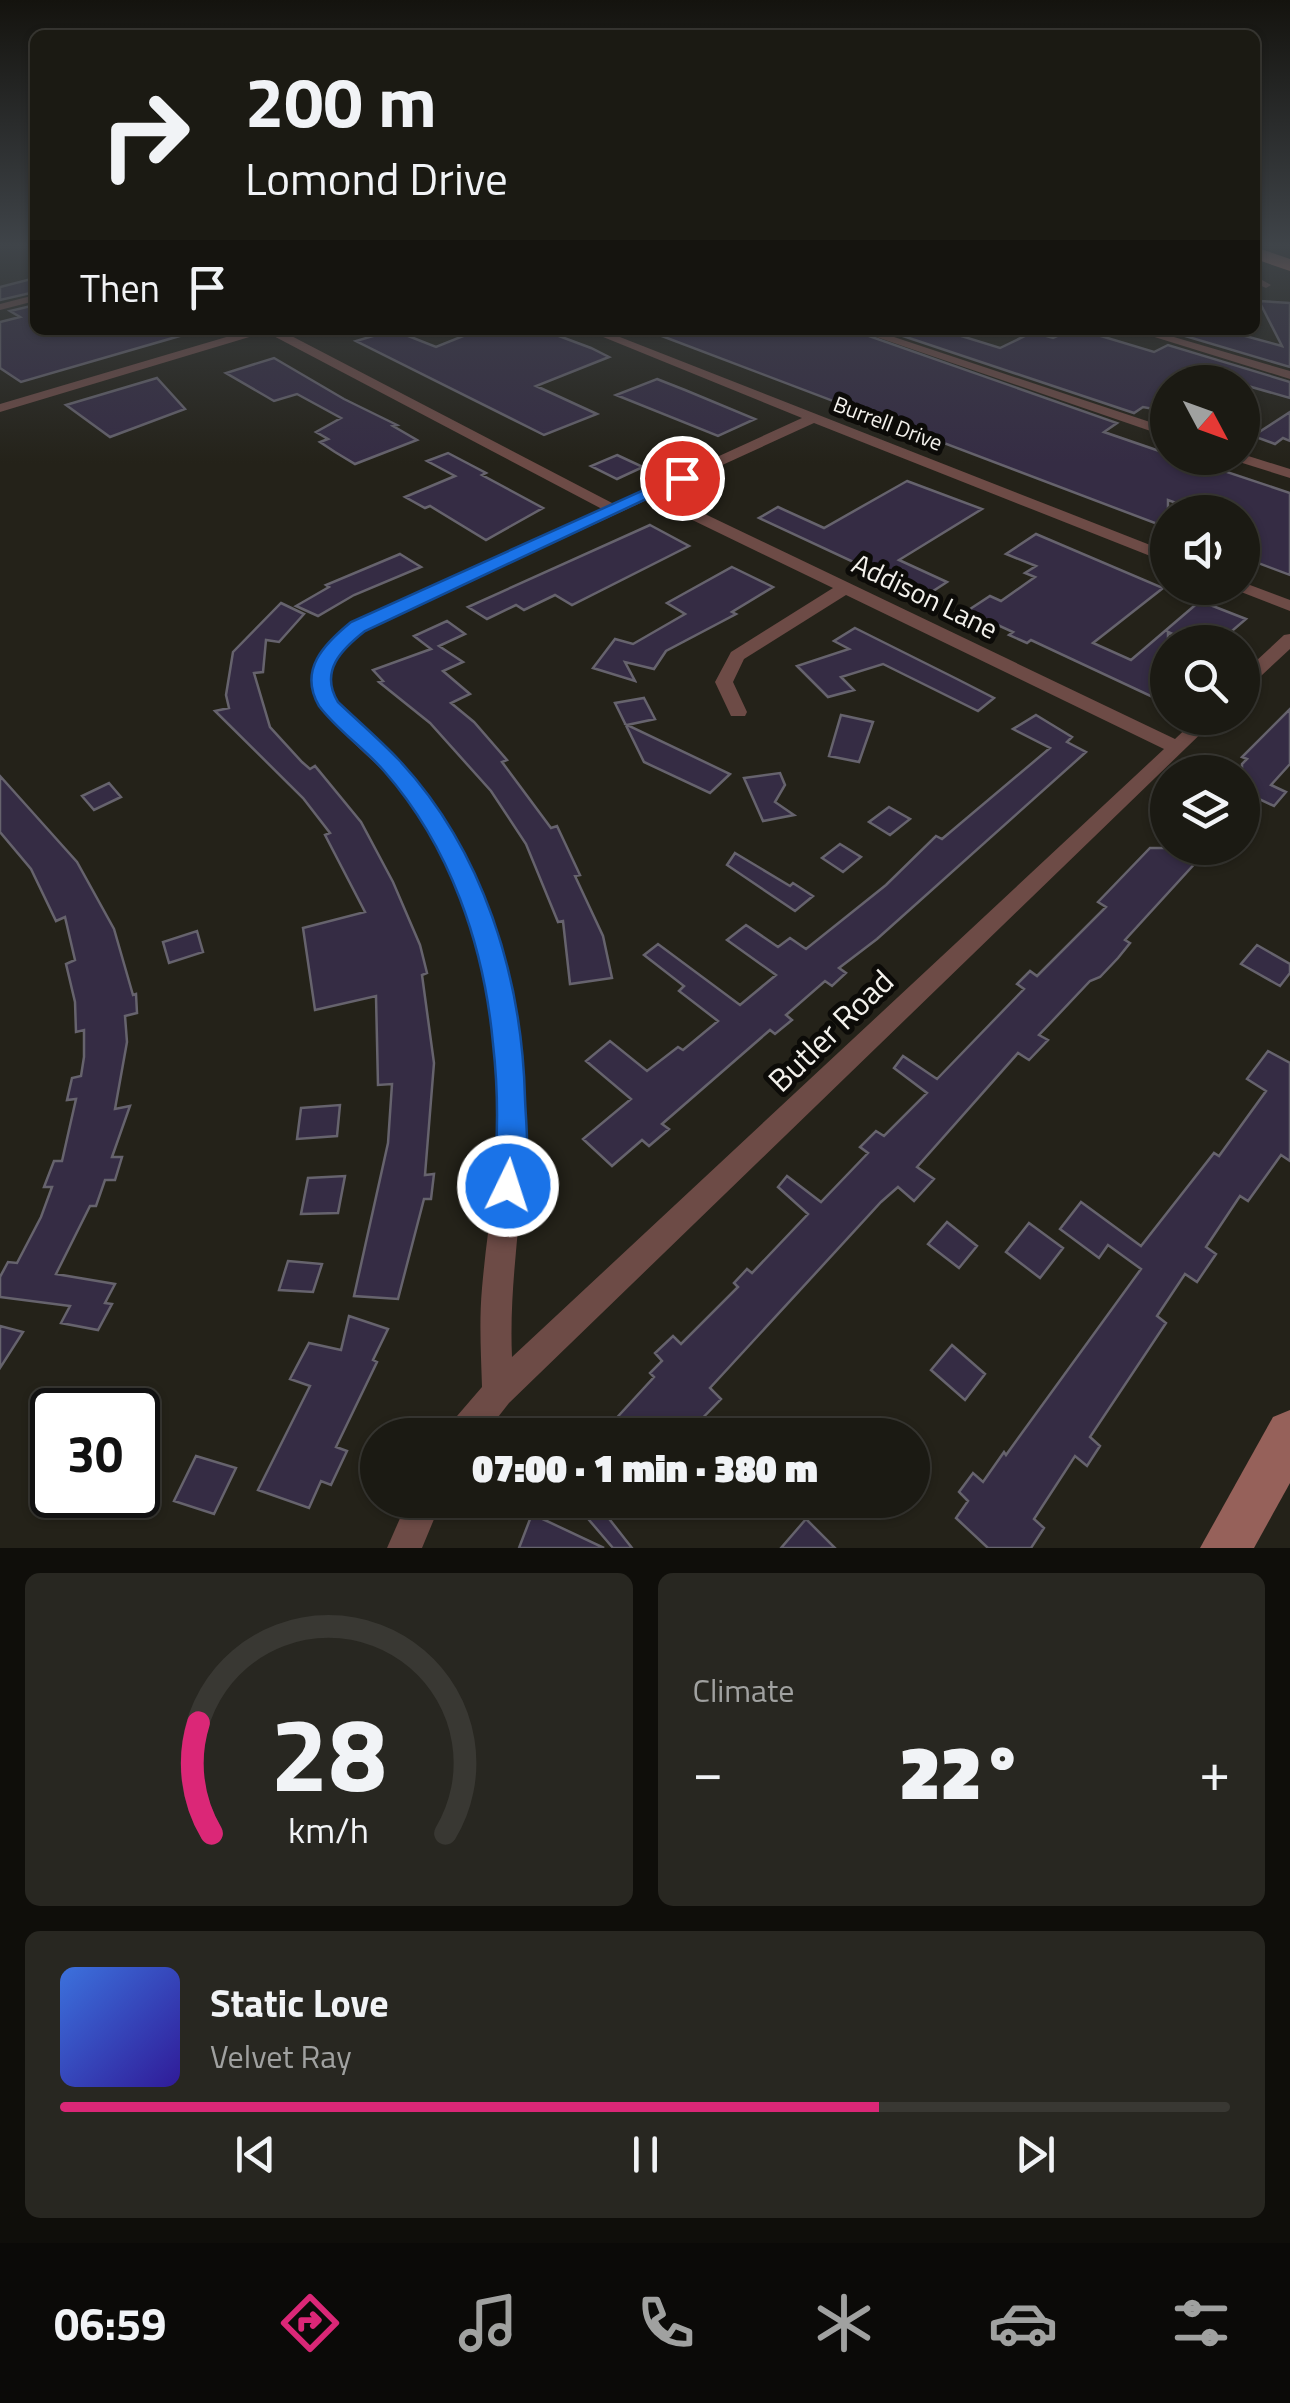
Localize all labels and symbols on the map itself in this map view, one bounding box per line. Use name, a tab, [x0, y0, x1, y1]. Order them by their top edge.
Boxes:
north arrow	[1150, 365, 1260, 475]
street label: Burrell Drive	[828, 387, 948, 459]
pin	[640, 436, 725, 521]
street label: Addison Lane	[845, 542, 1006, 649]
street label: Butler Road	[756, 958, 904, 1103]
position arrow	[456, 1134, 560, 1238]
speed limit sign: 30	[30, 1388, 160, 1518]

